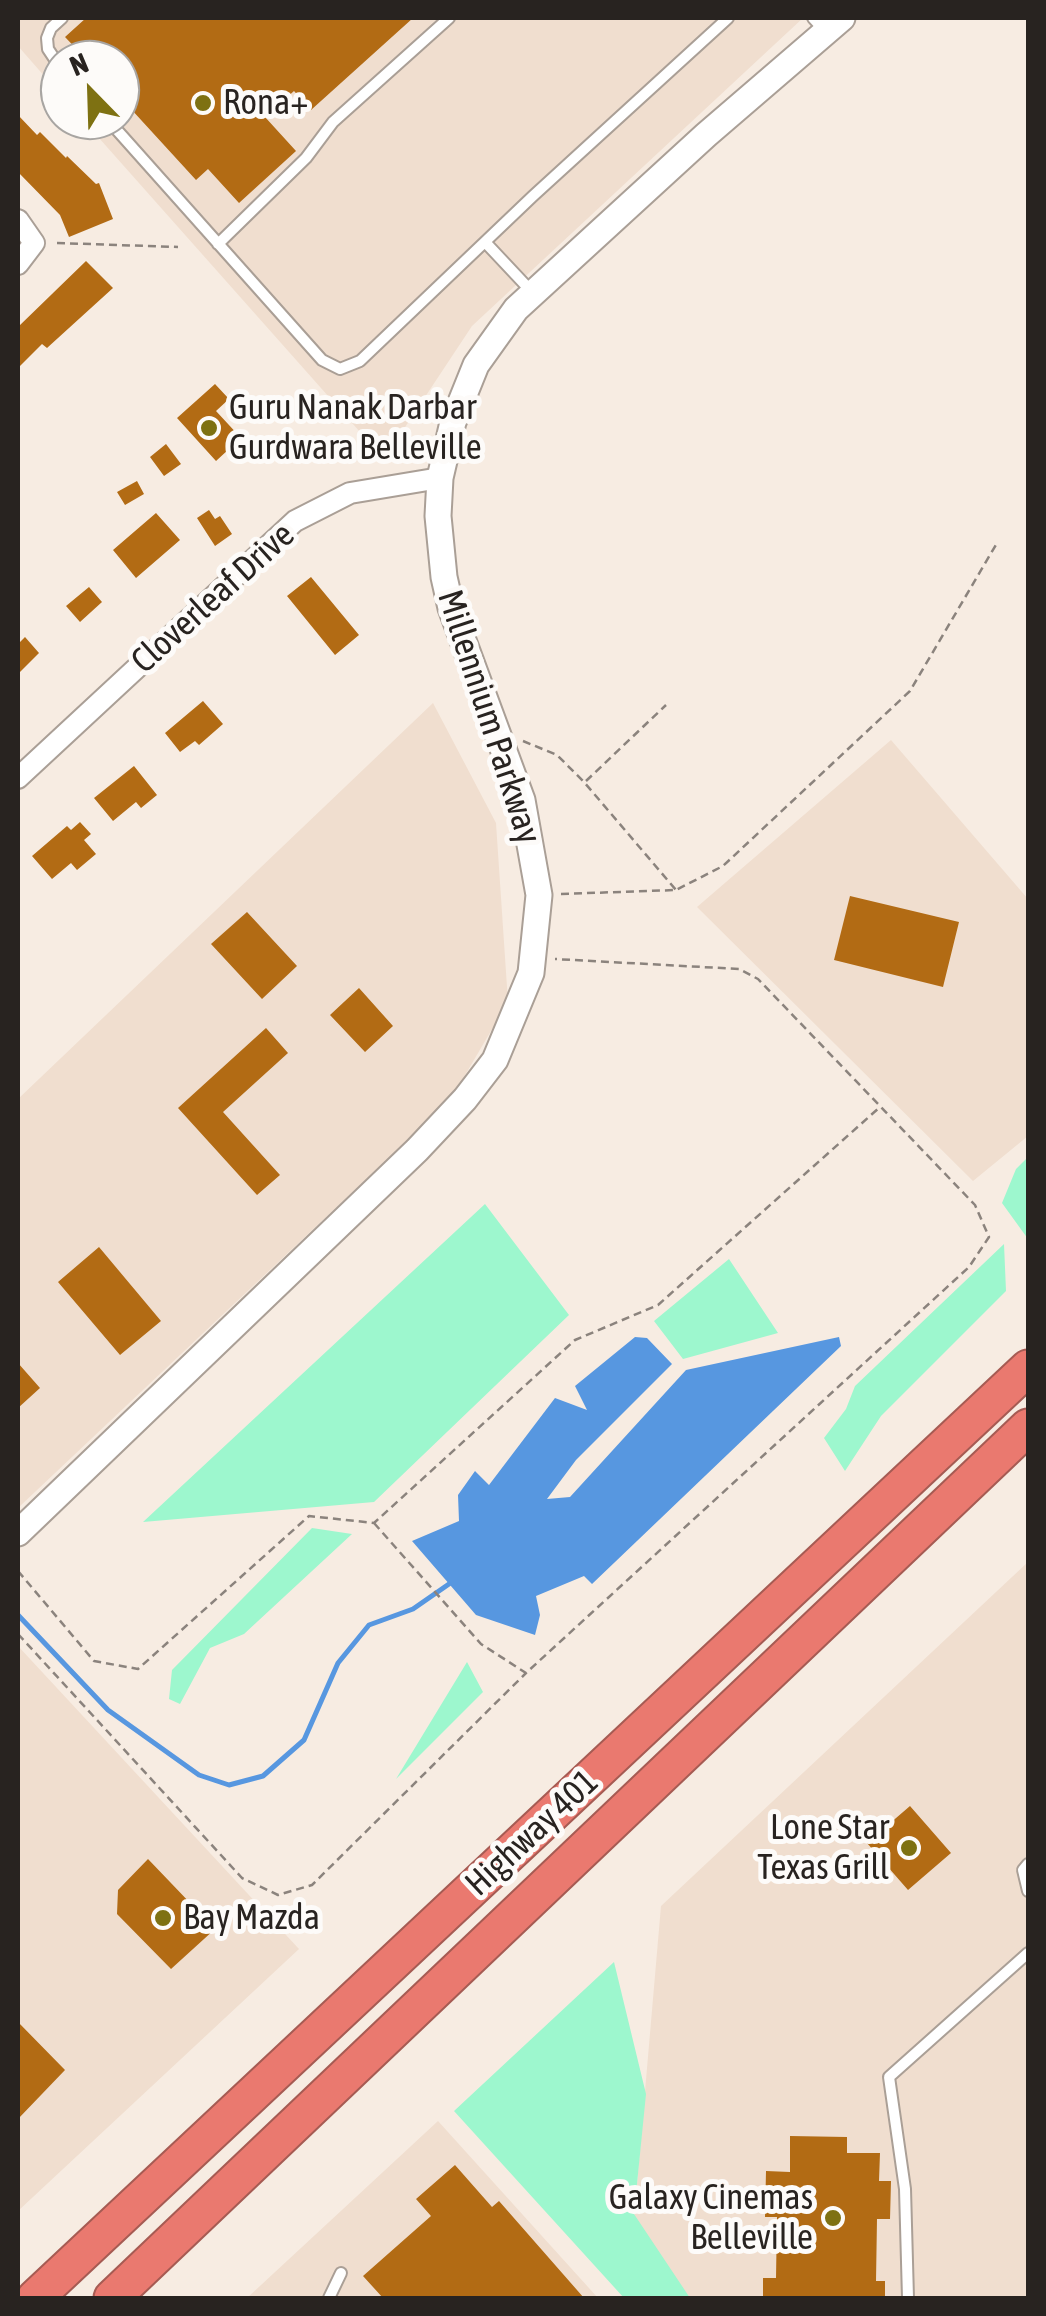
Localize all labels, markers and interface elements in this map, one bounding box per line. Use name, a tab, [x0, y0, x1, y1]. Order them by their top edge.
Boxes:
north arrow	[40, 40, 140, 140]
text: N	[65, 46, 93, 82]
place label: Rona+	[223, 82, 308, 124]
marker: Rona+	[192, 92, 214, 114]
place label: Guru Nanak Darbar Gurdwara Belleville	[229, 387, 482, 469]
marker: Guru Nanak Darbar Gurdwara Belleville	[198, 417, 220, 439]
street label: Cloverleaf Drive	[123, 514, 303, 682]
street label: Millennium Parkway	[428, 585, 550, 849]
street label: Highway 401	[457, 1761, 607, 1905]
place label: Lone Star Texas Grill	[757, 1807, 889, 1889]
marker: Lone Star Texas Grill	[898, 1837, 920, 1859]
place label: Bay Mazda	[183, 1897, 320, 1939]
marker: Bay Mazda	[152, 1907, 174, 1929]
place label: Galaxy Cinemas Belleville	[609, 2177, 813, 2259]
marker: Galaxy Cinemas Belleville	[822, 2207, 844, 2229]

